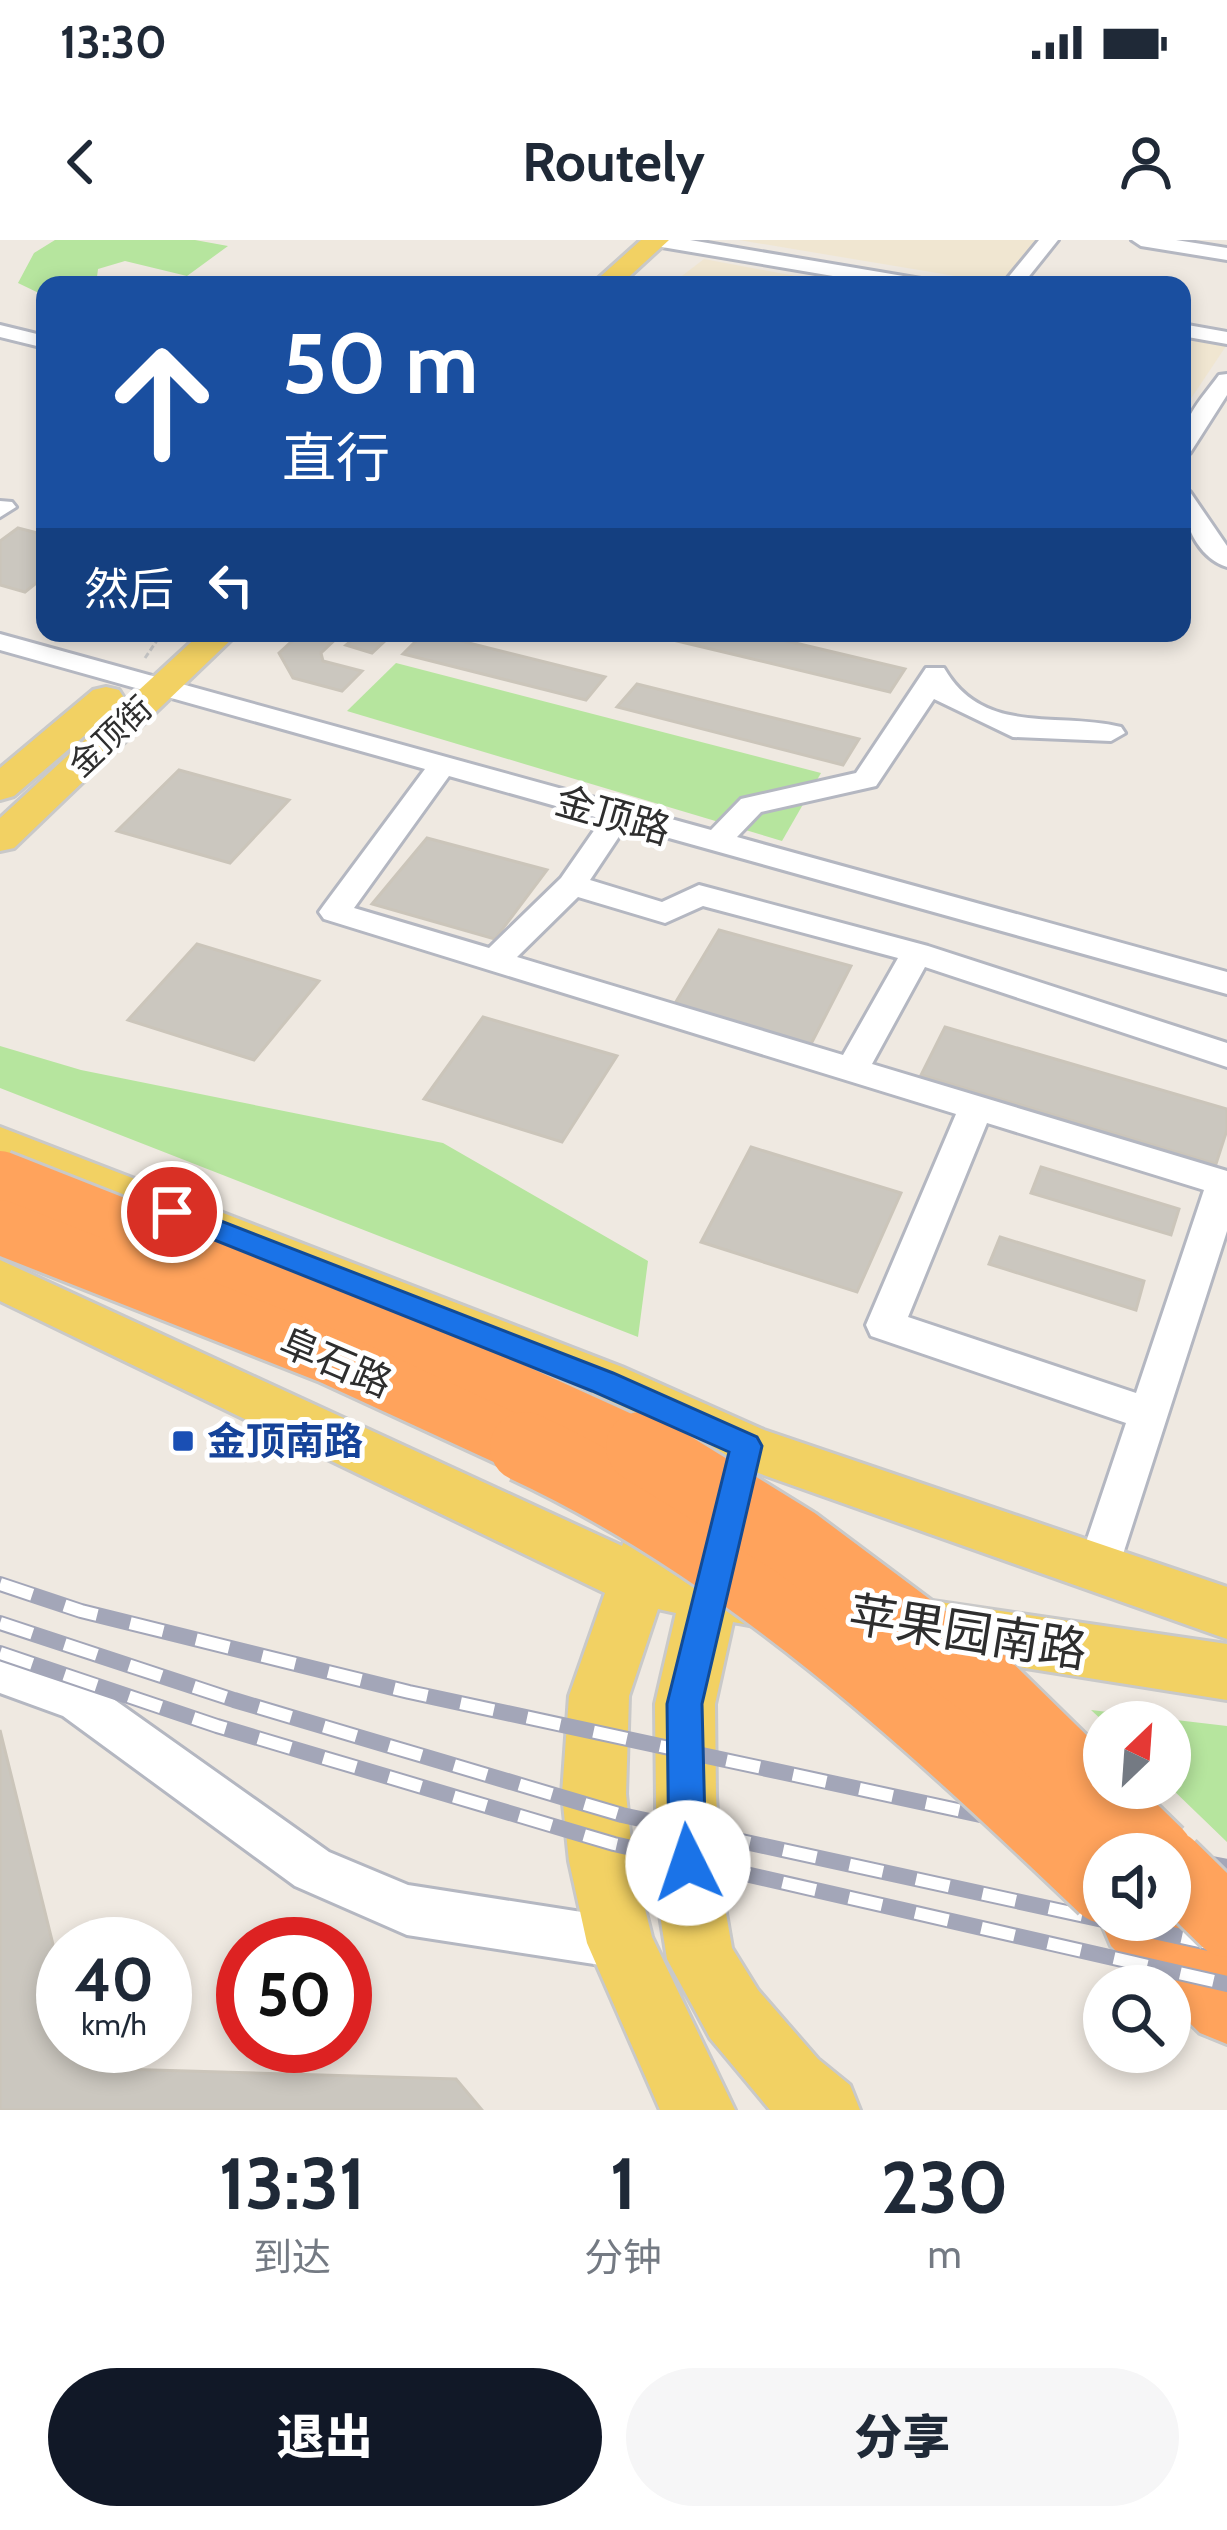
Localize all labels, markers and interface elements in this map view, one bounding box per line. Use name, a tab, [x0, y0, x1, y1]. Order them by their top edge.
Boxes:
text: 13:30	[60, 15, 167, 69]
icon: back	[48, 129, 114, 195]
text: Routely	[522, 129, 705, 195]
icon: person	[1113, 129, 1179, 195]
text: 50 m	[282, 312, 478, 414]
icon: ahead	[84, 324, 240, 480]
text: 直行	[282, 425, 390, 491]
icon: left	[198, 552, 264, 618]
text: 然后	[84, 562, 174, 616]
street label: 金顶街	[60, 688, 160, 784]
street label: 金顶路	[550, 776, 676, 854]
pin	[121, 1161, 223, 1263]
icon: arrive	[139, 1179, 205, 1245]
street label: 阜石路	[273, 1317, 399, 1407]
place label: 金顶南路	[207, 1417, 363, 1465]
marker: 金顶南路	[170, 1428, 196, 1454]
street label: 苹果园南路	[845, 1585, 1091, 1679]
north arrow	[1083, 1701, 1191, 1809]
map controls	[1083, 1701, 1191, 2073]
position arrow	[625, 1800, 751, 1926]
button: sound	[1083, 1833, 1191, 1941]
speed limit sign: 50	[216, 1917, 372, 2073]
text: 40	[74, 1943, 154, 2016]
button: search	[1083, 1965, 1191, 2073]
text: km/h	[81, 2006, 147, 2043]
text: 13:31	[219, 2140, 365, 2227]
text: 1	[610, 2140, 636, 2227]
text: 230	[881, 2144, 1008, 2231]
text: m	[927, 2230, 962, 2278]
text: 到达	[253, 2233, 331, 2281]
text: 分钟	[584, 2233, 662, 2281]
button: 退出	[48, 2368, 602, 2506]
button: 分享	[626, 2368, 1179, 2506]

